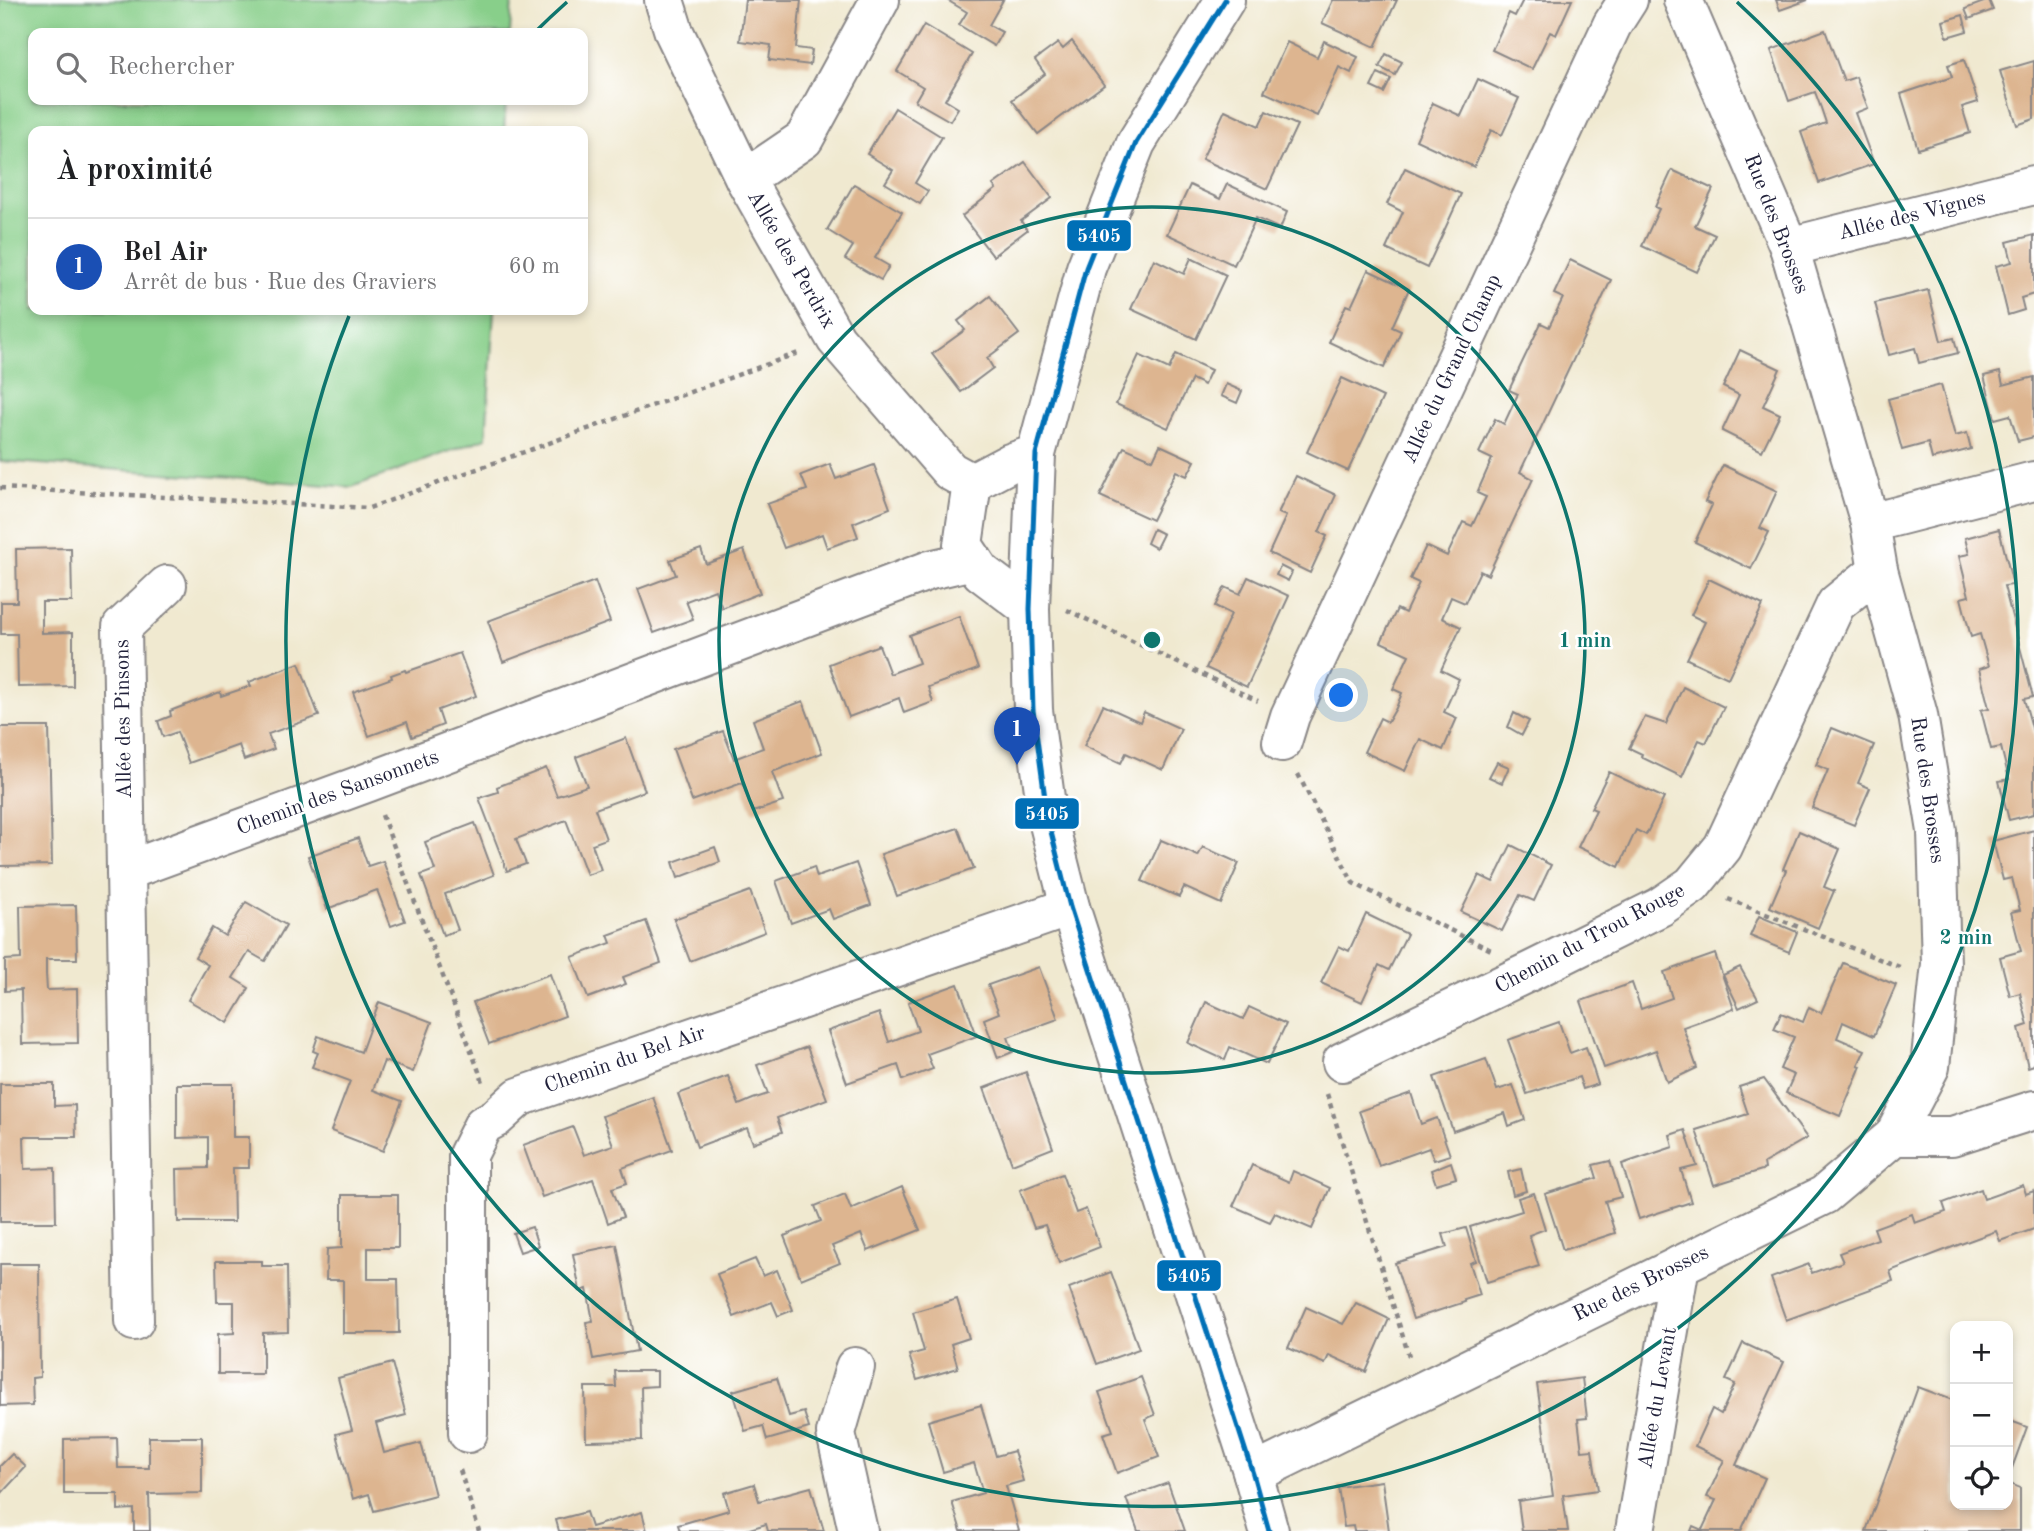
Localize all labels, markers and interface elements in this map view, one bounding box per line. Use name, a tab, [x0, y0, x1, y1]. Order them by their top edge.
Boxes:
search box	[28, 28, 588, 105]
icon: search	[52, 48, 90, 86]
text: Rechercher	[108, 54, 235, 80]
street label: Rue des Brosses	[1740, 151, 1812, 297]
text: À proximité	[56, 156, 213, 186]
street label: Allée des Perdrix	[743, 187, 839, 333]
street label: Allée des Vignes	[1836, 188, 1988, 244]
line badge: 5405	[1066, 219, 1132, 252]
text: 5405	[1077, 228, 1121, 247]
text: Bel Air	[123, 240, 208, 266]
text: 1	[72, 255, 86, 278]
text: 60 m	[509, 255, 560, 278]
text: Arrêt de bus · Rue des Graviers	[123, 271, 437, 294]
street label: Allée du Grand Champ	[1399, 271, 1505, 467]
centre of rings	[1140, 628, 1164, 652]
text: 1 min	[1559, 631, 1611, 652]
street label: Allée des Pinsons	[112, 639, 136, 799]
your location	[1324, 678, 1358, 712]
pin: 1	[994, 707, 1040, 765]
street label: Rue des Brosses	[1906, 715, 1948, 865]
street label: Chemin des Sansonnets	[234, 747, 442, 839]
line badge: 5405	[1014, 797, 1080, 830]
text: 5405	[1025, 806, 1069, 825]
street label: Chemin du Trou Rouge	[1492, 880, 1688, 998]
text: 2 min	[1940, 928, 1992, 949]
street label: Chemin du Bel Air	[542, 1022, 709, 1097]
street label: Rue des Brosses	[1570, 1242, 1712, 1326]
line badge: 5405	[1156, 1259, 1222, 1292]
text: 5405	[1167, 1268, 1211, 1287]
map controls	[1950, 1321, 2013, 1510]
button: +	[1950, 1321, 2013, 1384]
street label: Allée du Levant	[1635, 1325, 1681, 1471]
button: −	[1950, 1384, 2013, 1447]
button: locate	[1950, 1447, 2013, 1510]

